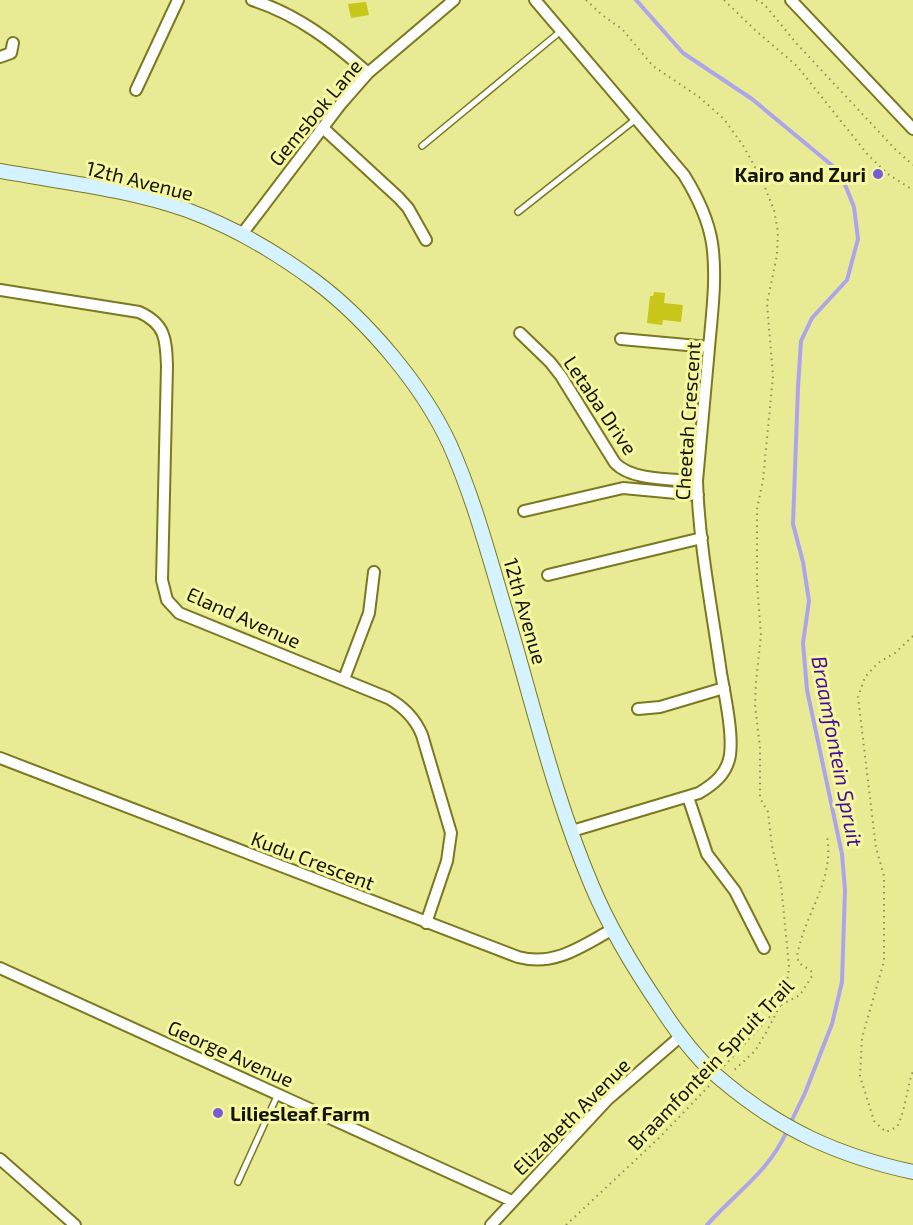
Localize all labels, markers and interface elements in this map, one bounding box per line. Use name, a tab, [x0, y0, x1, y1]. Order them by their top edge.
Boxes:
street label: Gemsbok Lane	[263, 54, 367, 170]
street label: 12th Avenue	[84, 155, 196, 205]
place label: Kairo and Zuri	[735, 162, 866, 186]
marker: Kairo and Zuri	[871, 167, 885, 181]
street label: Cheetah Crescent	[669, 341, 705, 501]
street label: Letaba Drive	[559, 351, 643, 459]
street label: 12th Avenue	[499, 555, 553, 667]
street label: Eland Avenue	[183, 581, 305, 653]
water label: Braamfontein Spruit	[807, 654, 869, 849]
street label: Kudu Crescent	[248, 825, 378, 895]
street label: Braamfontein Spruit Trail	[622, 974, 798, 1154]
street label: George Avenue	[164, 1014, 298, 1092]
street label: Elizabeth Avenue	[507, 1052, 635, 1180]
place label: Liliesleaf Farm	[230, 1101, 370, 1125]
marker: Liliesleaf Farm	[211, 1106, 225, 1120]

